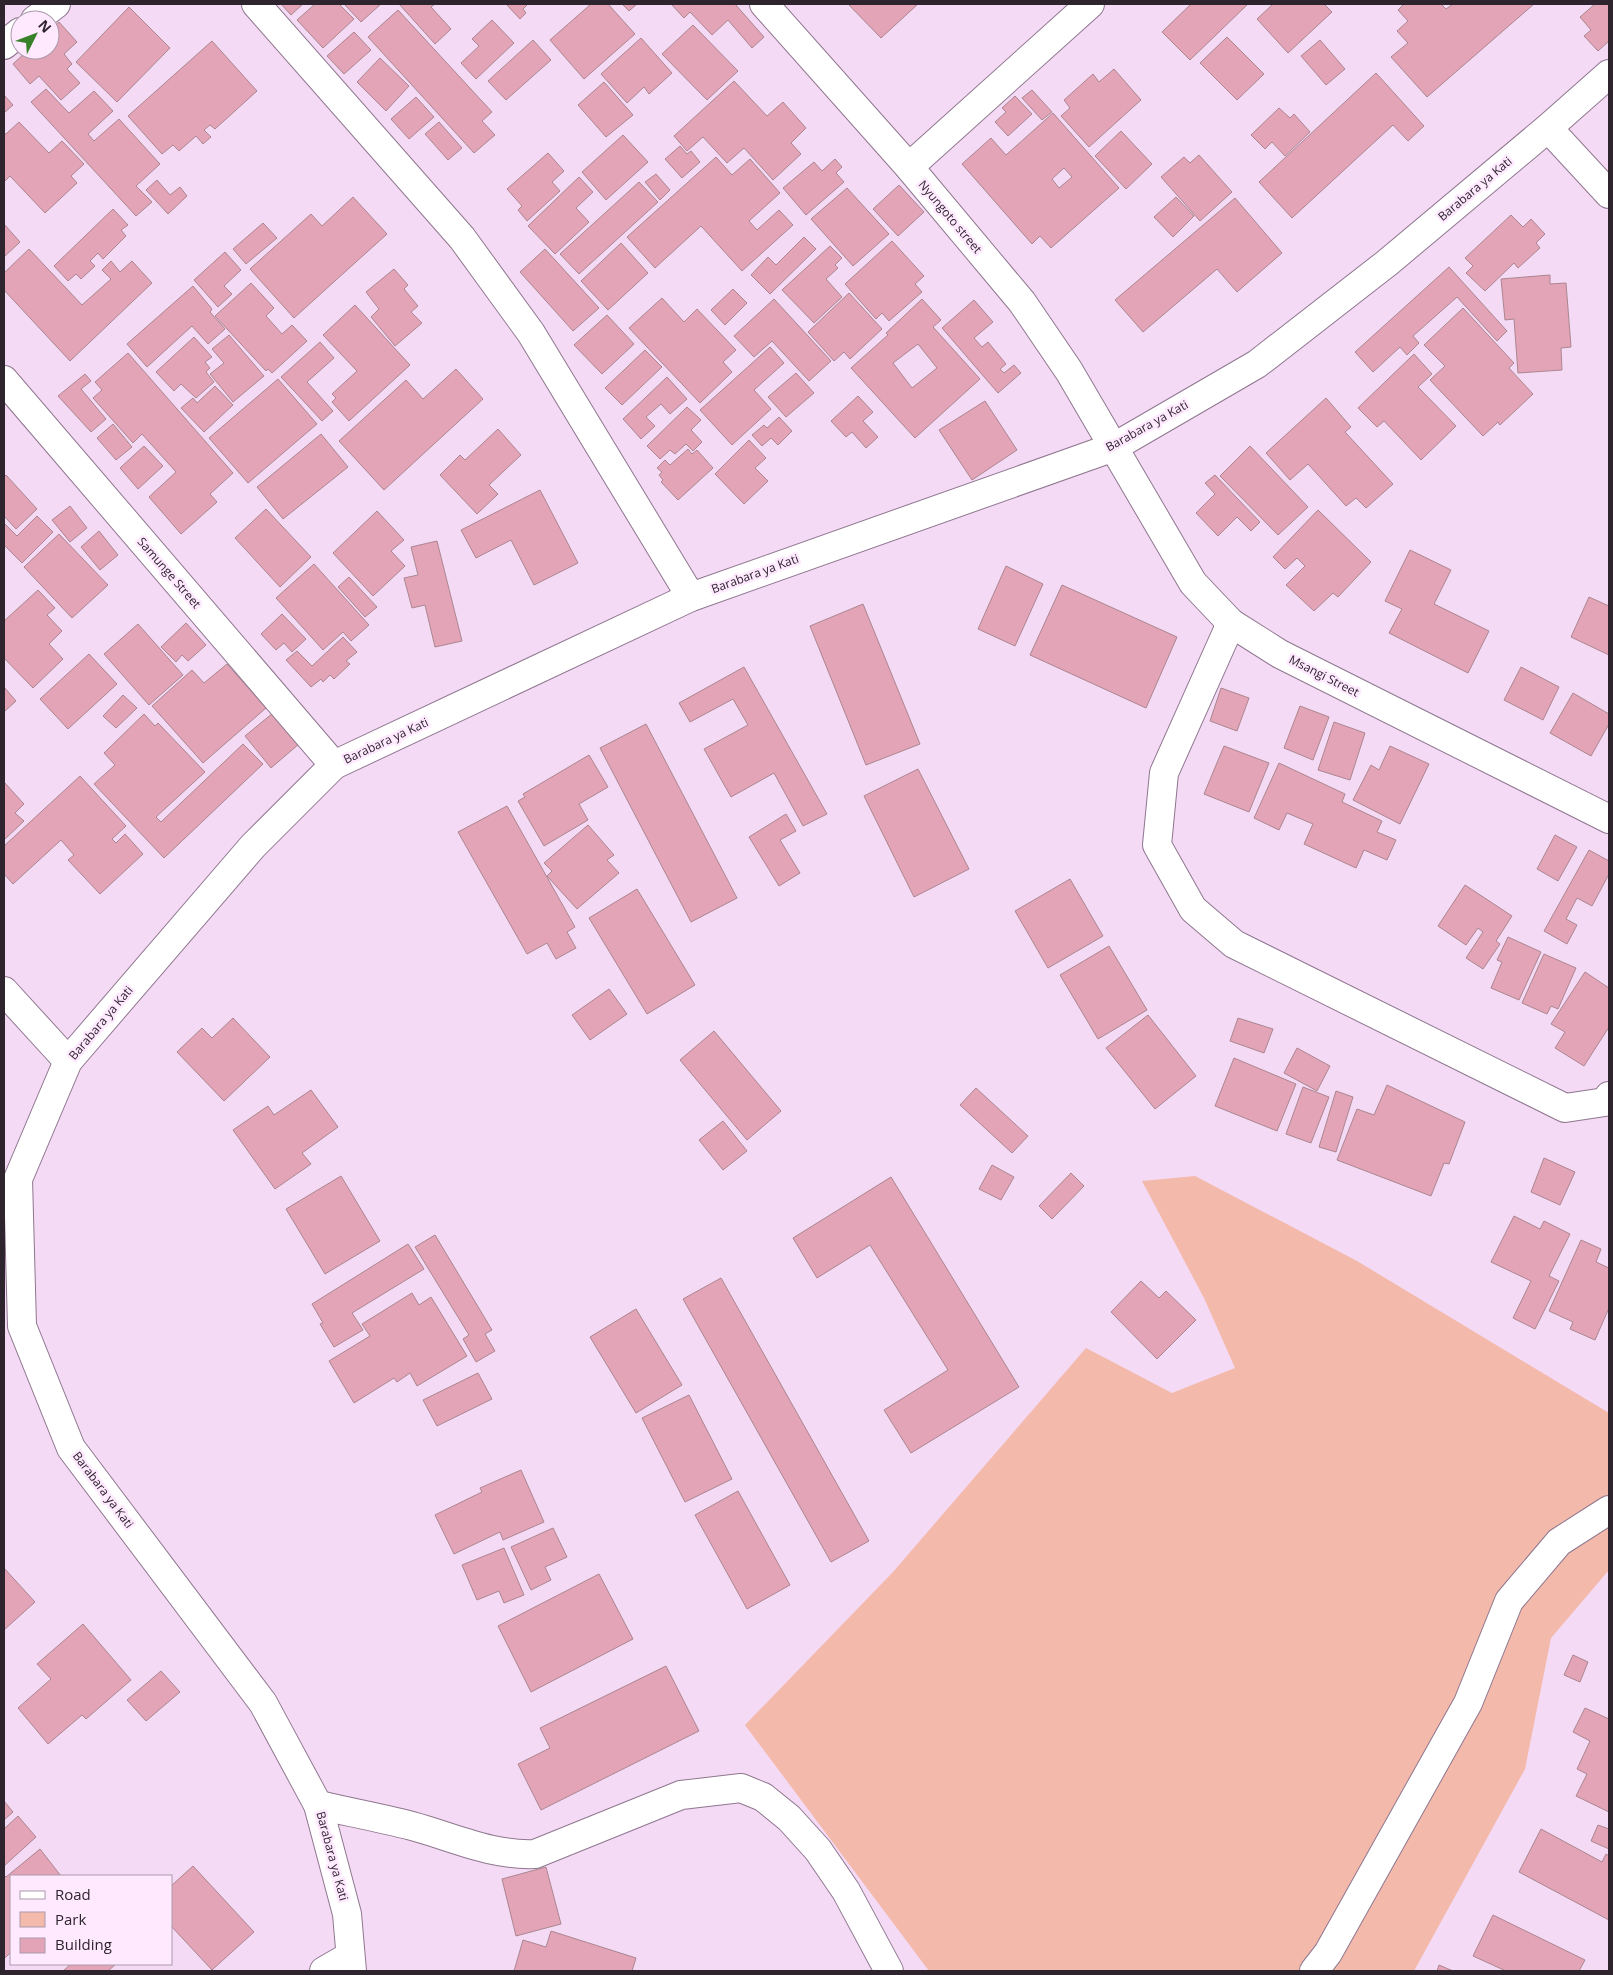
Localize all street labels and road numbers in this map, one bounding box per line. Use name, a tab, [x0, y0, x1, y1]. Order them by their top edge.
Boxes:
street label: Barabara ya Kati	[1434, 153, 1515, 225]
street label: Nyungoto street	[915, 176, 986, 257]
street label: Barabara ya Kati	[1102, 396, 1191, 455]
street label: Samunge Street	[134, 534, 205, 612]
street label: Barabara ya Kati	[709, 550, 801, 597]
street label: Msangi Street	[1286, 651, 1362, 701]
street label: Barabara ya Kati	[341, 713, 431, 768]
street label: Barabara ya Kati	[65, 982, 137, 1063]
street label: Barabara ya Kati	[69, 1448, 138, 1531]
street label: Barabara ya Kati	[312, 1809, 353, 1902]

